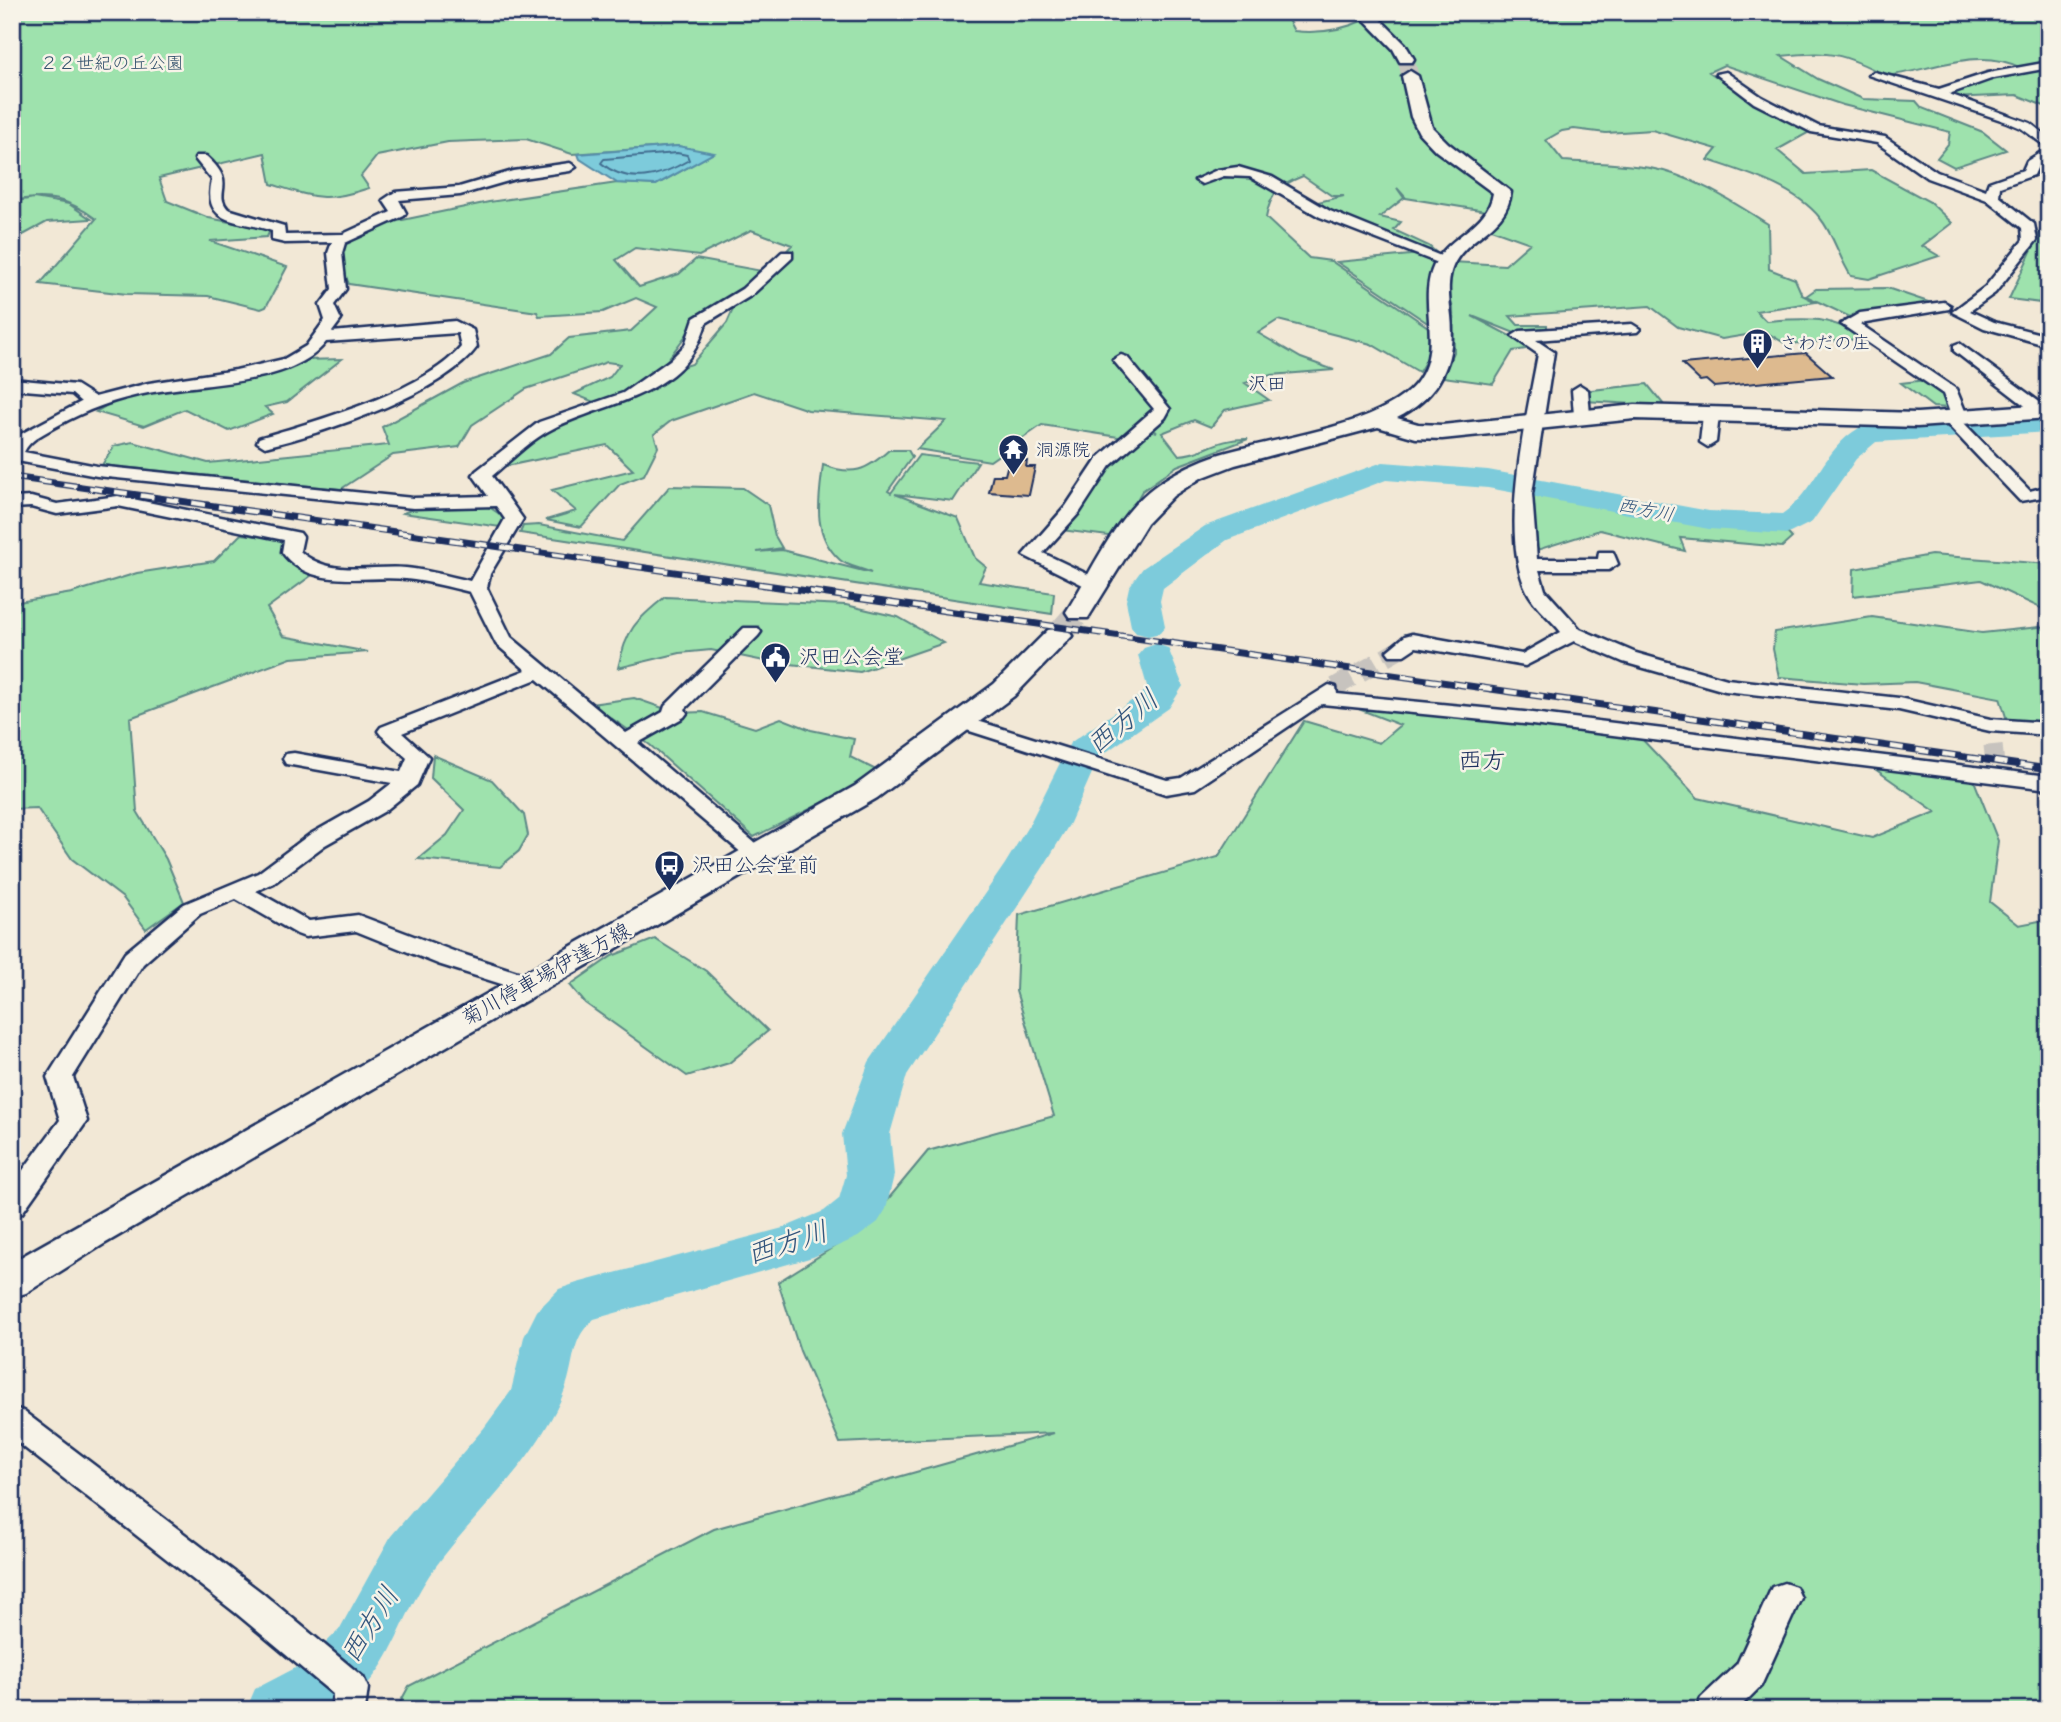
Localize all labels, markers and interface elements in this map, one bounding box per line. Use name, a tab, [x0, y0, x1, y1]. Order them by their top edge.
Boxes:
park label: ２２世紀の丘公園	[40, 53, 184, 78]
building icon: さわだの庄	[1740, 326, 1774, 370]
place label: さわだの庄	[1780, 333, 1870, 358]
district label: 沢田	[1248, 373, 1286, 400]
temple icon: 洞源院	[996, 433, 1030, 477]
place label: 洞源院	[1036, 440, 1090, 465]
water label: 西方川	[1615, 494, 1676, 531]
public building icon: 沢田公会堂	[759, 640, 793, 684]
place label: 沢田公会堂	[799, 645, 904, 675]
water label: 西方川	[1080, 683, 1170, 767]
district label: 西方	[1458, 746, 1506, 780]
bus stop icon: 沢田公会堂前	[652, 848, 686, 892]
place label: 沢田公会堂前	[692, 853, 818, 883]
street label: 菊川停車場伊達方線	[458, 918, 637, 1036]
water label: 西方川	[742, 1215, 835, 1279]
water label: 西方川	[334, 1580, 412, 1673]

